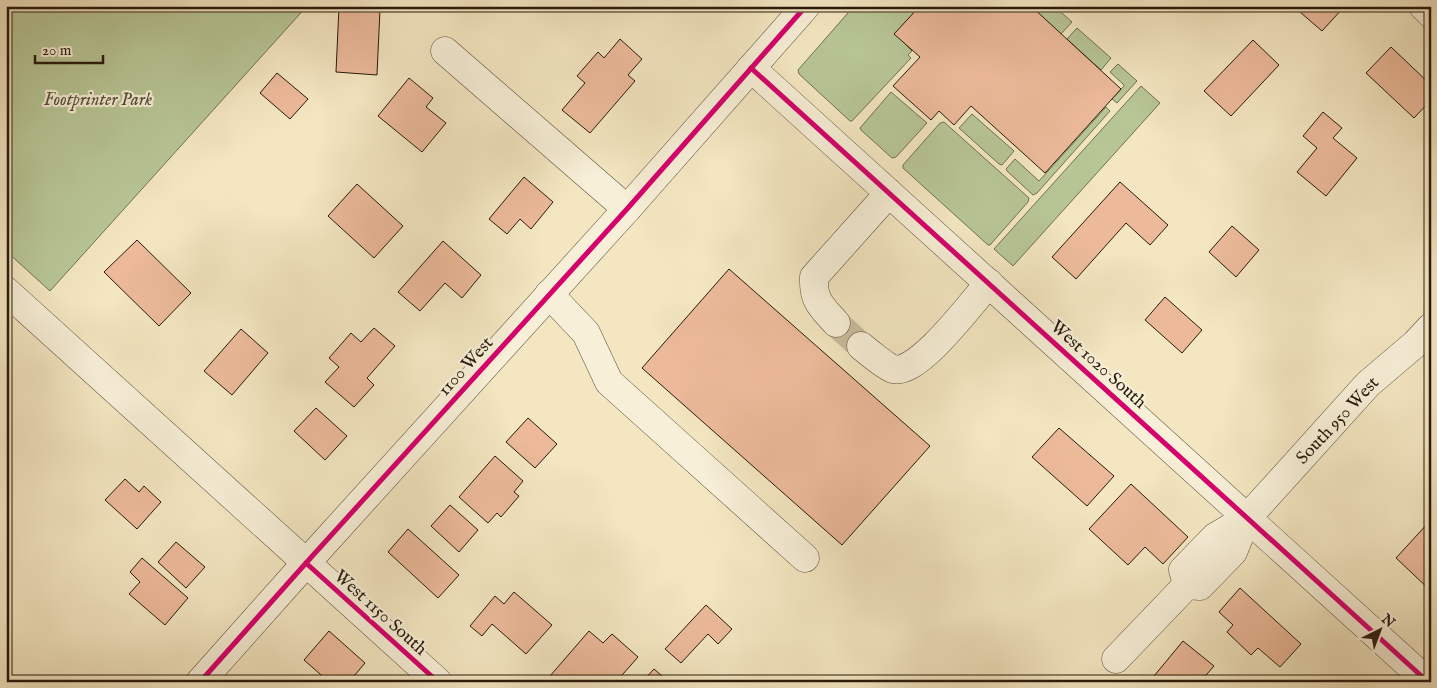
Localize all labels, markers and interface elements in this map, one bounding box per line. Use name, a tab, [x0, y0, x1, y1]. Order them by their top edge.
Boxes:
scale bar	[35, 32, 102, 64]
text: 20 m	[42, 41, 72, 60]
park label: Footprinter Park	[44, 89, 152, 112]
street label: West 1020 South	[1045, 316, 1151, 415]
street label: 1100 West	[433, 333, 499, 401]
street label: South 950 West	[1291, 372, 1385, 470]
street label: West 1150 South	[329, 565, 432, 661]
north arrow	[1354, 606, 1404, 656]
text: N	[1377, 610, 1399, 632]

